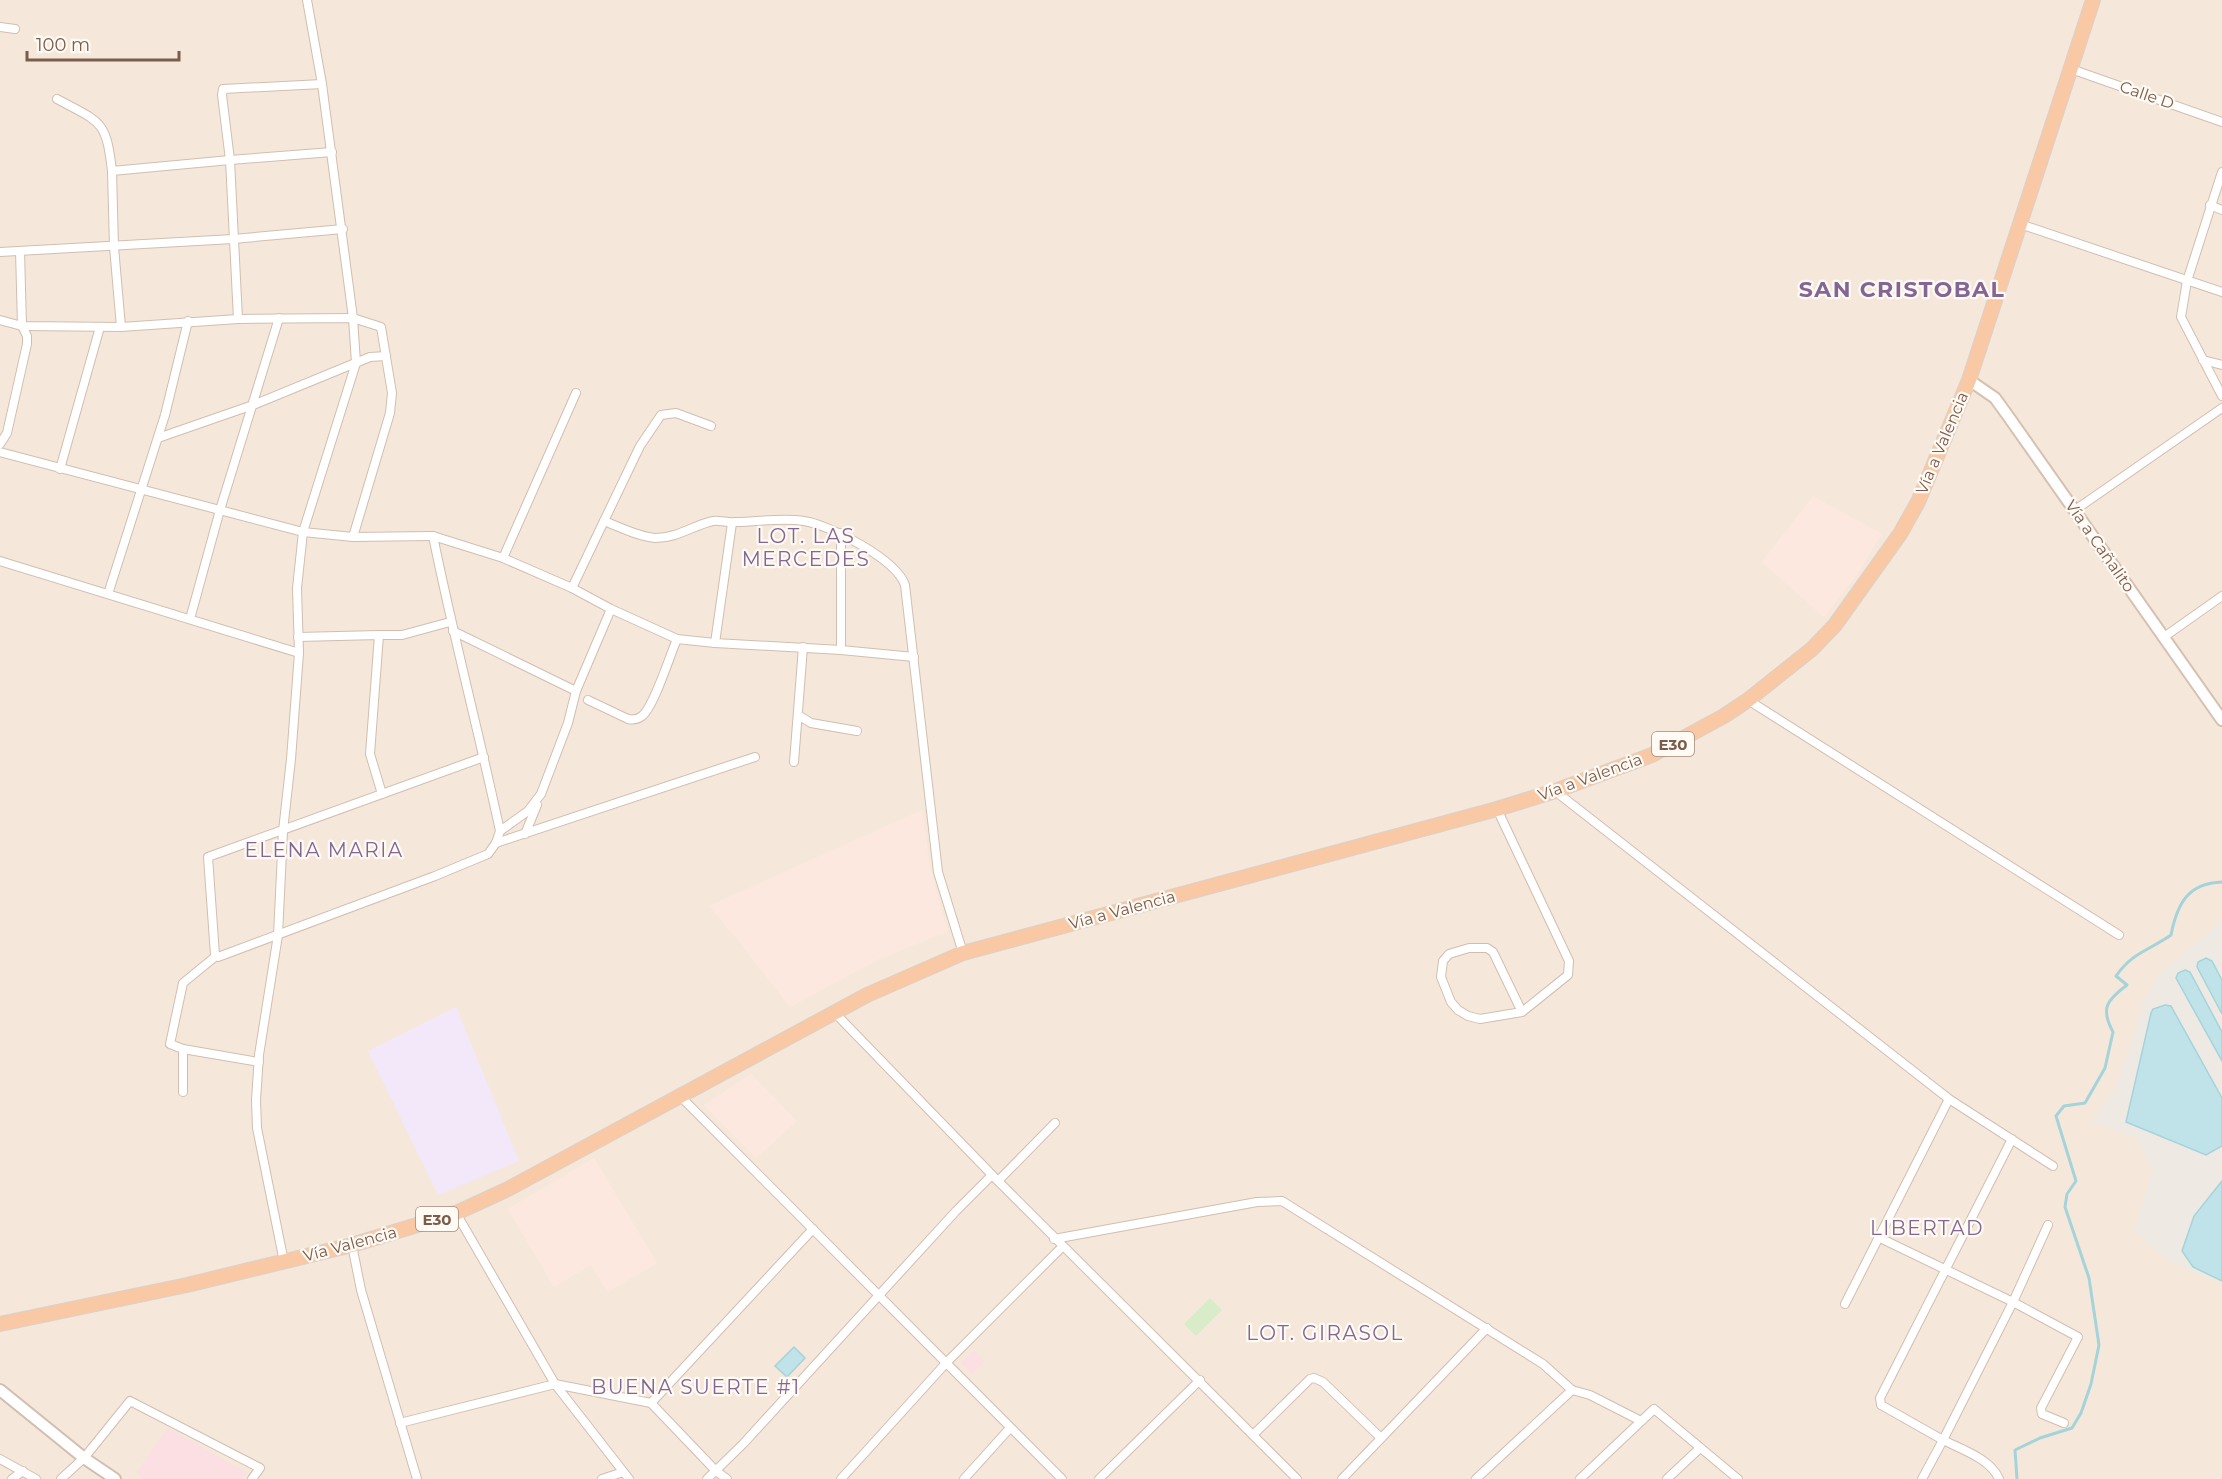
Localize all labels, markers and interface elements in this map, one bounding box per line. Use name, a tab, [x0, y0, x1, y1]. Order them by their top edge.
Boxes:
scale bar	[27, 24, 178, 62]
text: 100 m	[36, 34, 90, 56]
street label: Calle D	[2117, 77, 2177, 113]
district label: SAN CRISTOBAL	[1799, 276, 2005, 303]
street label: Vía a Valencia	[1912, 389, 1972, 497]
street label: Vía a Cañalito	[2061, 496, 2139, 596]
district label: LOT. LAS MERCEDES	[742, 524, 870, 571]
road number: E30	[1652, 732, 1694, 756]
street label: Vía a Valencia	[1535, 749, 1645, 805]
district label: ELENA MARIA	[244, 838, 404, 862]
street label: Vía a Valencia	[1067, 887, 1177, 933]
road number: E30	[416, 1207, 458, 1231]
district label: LIBERTAD	[1870, 1216, 1984, 1240]
street label: Vía Valencia	[301, 1222, 399, 1266]
district label: LOT. GIRASOL	[1246, 1321, 1404, 1345]
district label: BUENA SUERTE #1	[591, 1375, 801, 1399]

